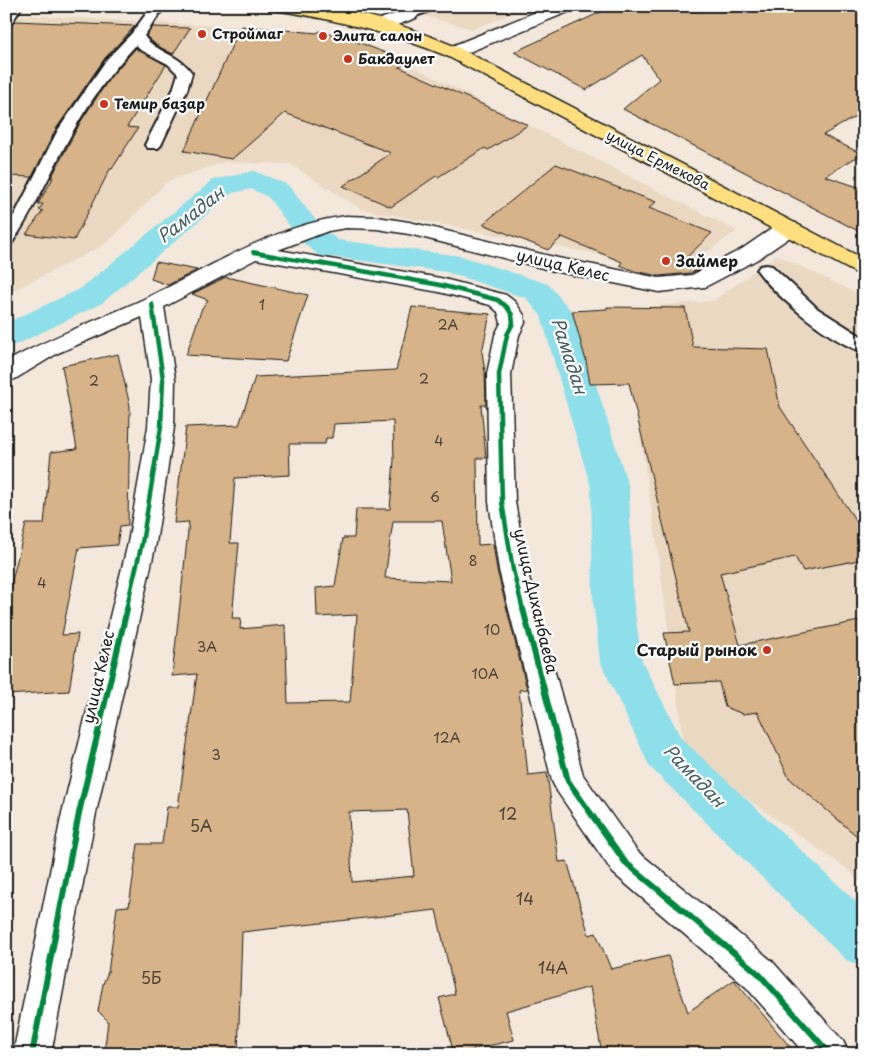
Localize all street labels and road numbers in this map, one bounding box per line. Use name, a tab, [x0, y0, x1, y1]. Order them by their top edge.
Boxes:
street label: улица Ермекова	[603, 124, 714, 195]
street label: улица Келес	[514, 242, 612, 286]
street label: улица Диханбаева	[509, 526, 565, 676]
street label: улица Келес	[75, 628, 119, 726]

